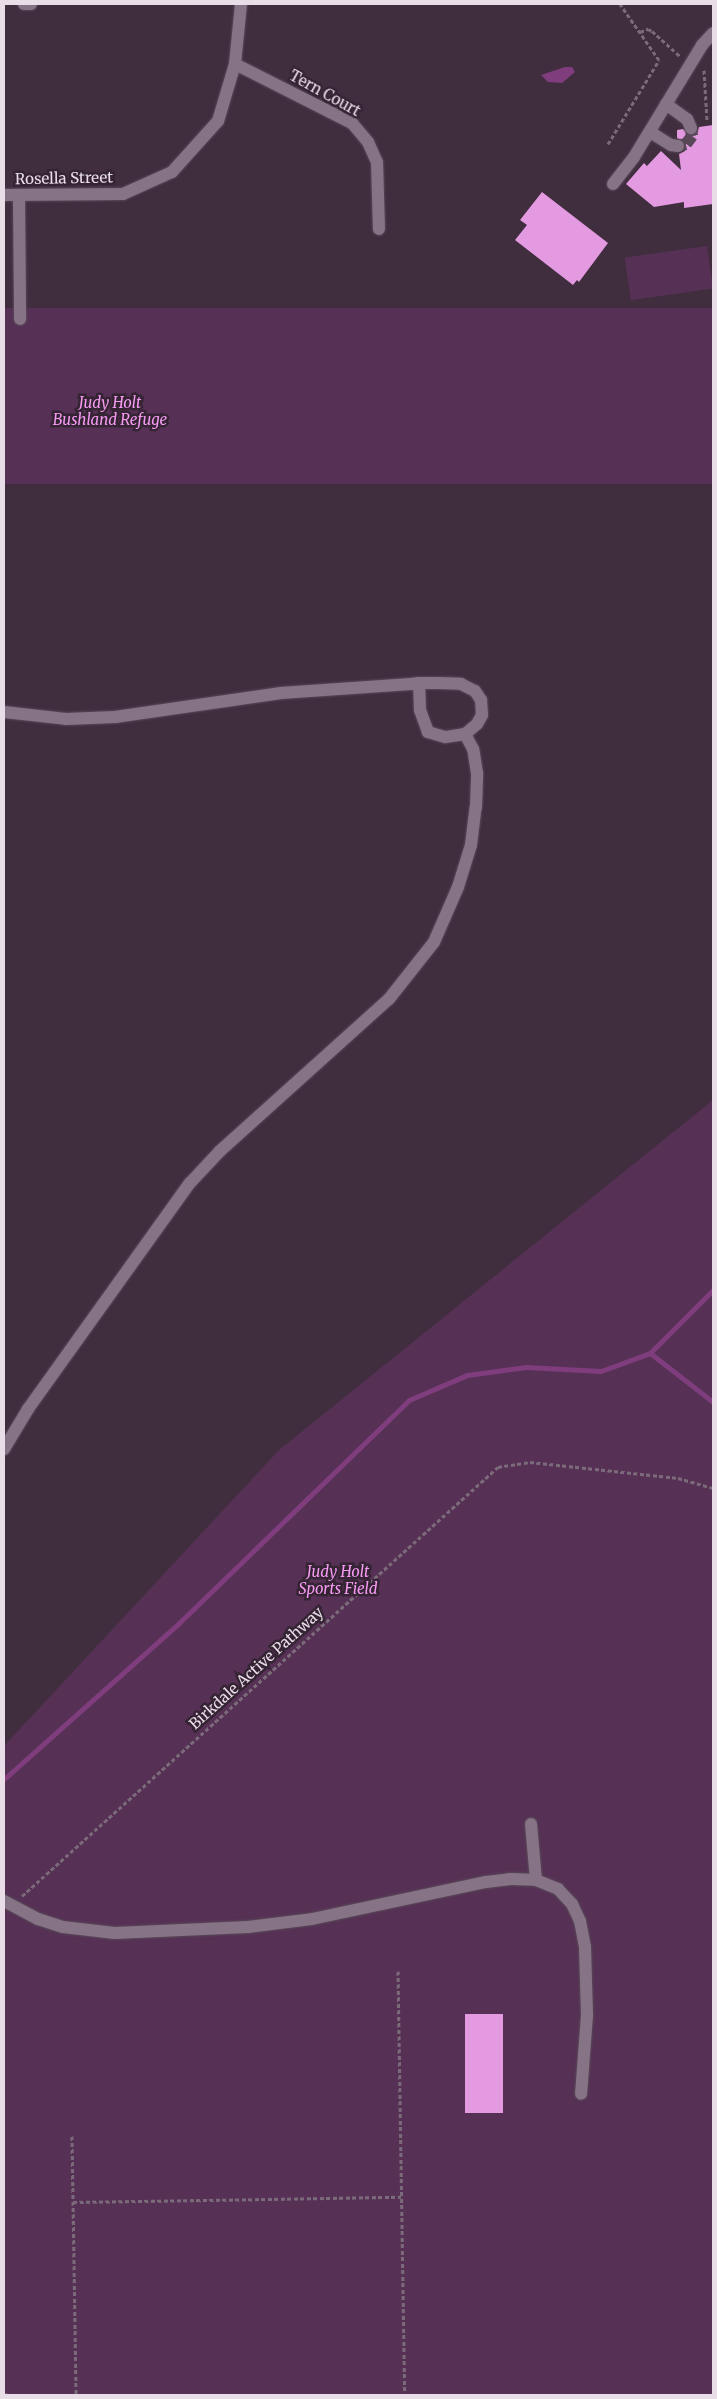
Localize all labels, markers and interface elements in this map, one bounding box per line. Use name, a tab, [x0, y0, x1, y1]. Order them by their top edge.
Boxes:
street label: Tern Court	[286, 66, 364, 120]
street label: Rosella Street	[15, 168, 113, 188]
park label: Judy Holt Bushland Refuge	[53, 393, 167, 428]
park label: Judy Holt Sports Field	[299, 1562, 377, 1597]
street label: Birkdale Active Pathway	[185, 1603, 327, 1733]

